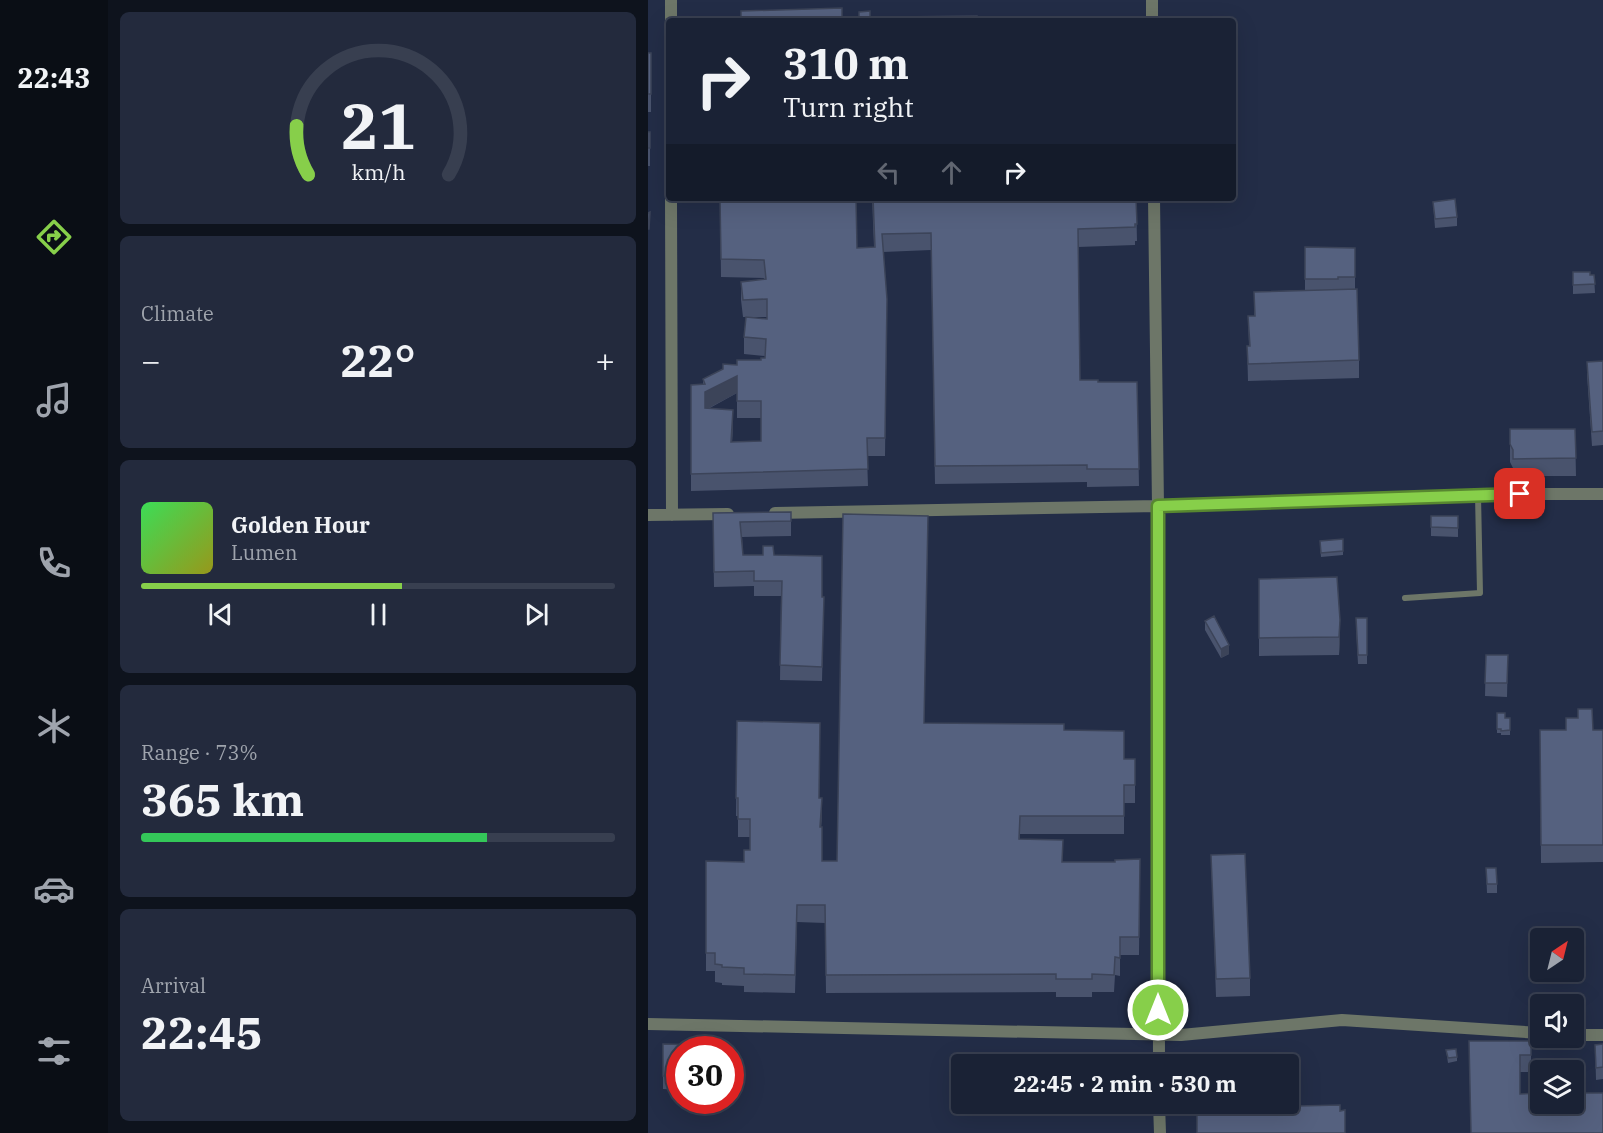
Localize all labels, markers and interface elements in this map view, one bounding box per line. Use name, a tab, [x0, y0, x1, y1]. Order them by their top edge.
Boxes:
text: 310 m	[783, 36, 909, 91]
icon: right	[684, 42, 762, 120]
text: 22:43	[18, 60, 90, 95]
text: 21	[341, 85, 415, 166]
text: Turn right	[783, 89, 914, 124]
icon: left	[872, 156, 905, 189]
icon: ahead	[935, 156, 968, 189]
icon: right	[998, 156, 1031, 189]
text: km/h	[351, 158, 405, 186]
icon: directions	[33, 216, 75, 258]
text: Climate	[141, 300, 214, 327]
text: 22°	[340, 331, 416, 389]
text: −	[141, 339, 161, 382]
text: +	[595, 339, 615, 382]
icon: music	[33, 379, 75, 421]
pin	[1494, 468, 1545, 519]
icon: arrive	[1503, 477, 1536, 510]
text: Golden Hour	[231, 510, 370, 539]
text: Lumen	[231, 539, 298, 566]
icon: phone	[33, 542, 75, 584]
icon: previous	[204, 598, 237, 631]
icon: pause	[362, 598, 395, 631]
icon: next	[520, 598, 553, 631]
icon: climate	[33, 705, 75, 747]
text: Range · 73%	[141, 739, 258, 766]
text: 365 km	[141, 770, 304, 828]
icon: car	[33, 868, 75, 910]
north arrow	[1530, 928, 1584, 982]
map controls	[1530, 928, 1584, 1114]
text: Arrival	[141, 972, 206, 999]
position arrow	[1126, 978, 1190, 1042]
button: sound	[1530, 994, 1584, 1048]
text: 22:45	[141, 1003, 263, 1061]
icon: filters	[33, 1030, 75, 1072]
speed limit sign: 30	[666, 1036, 744, 1114]
button: layers	[1530, 1060, 1584, 1114]
text: 22:45 · 2 min · 530 m	[1013, 1069, 1237, 1098]

